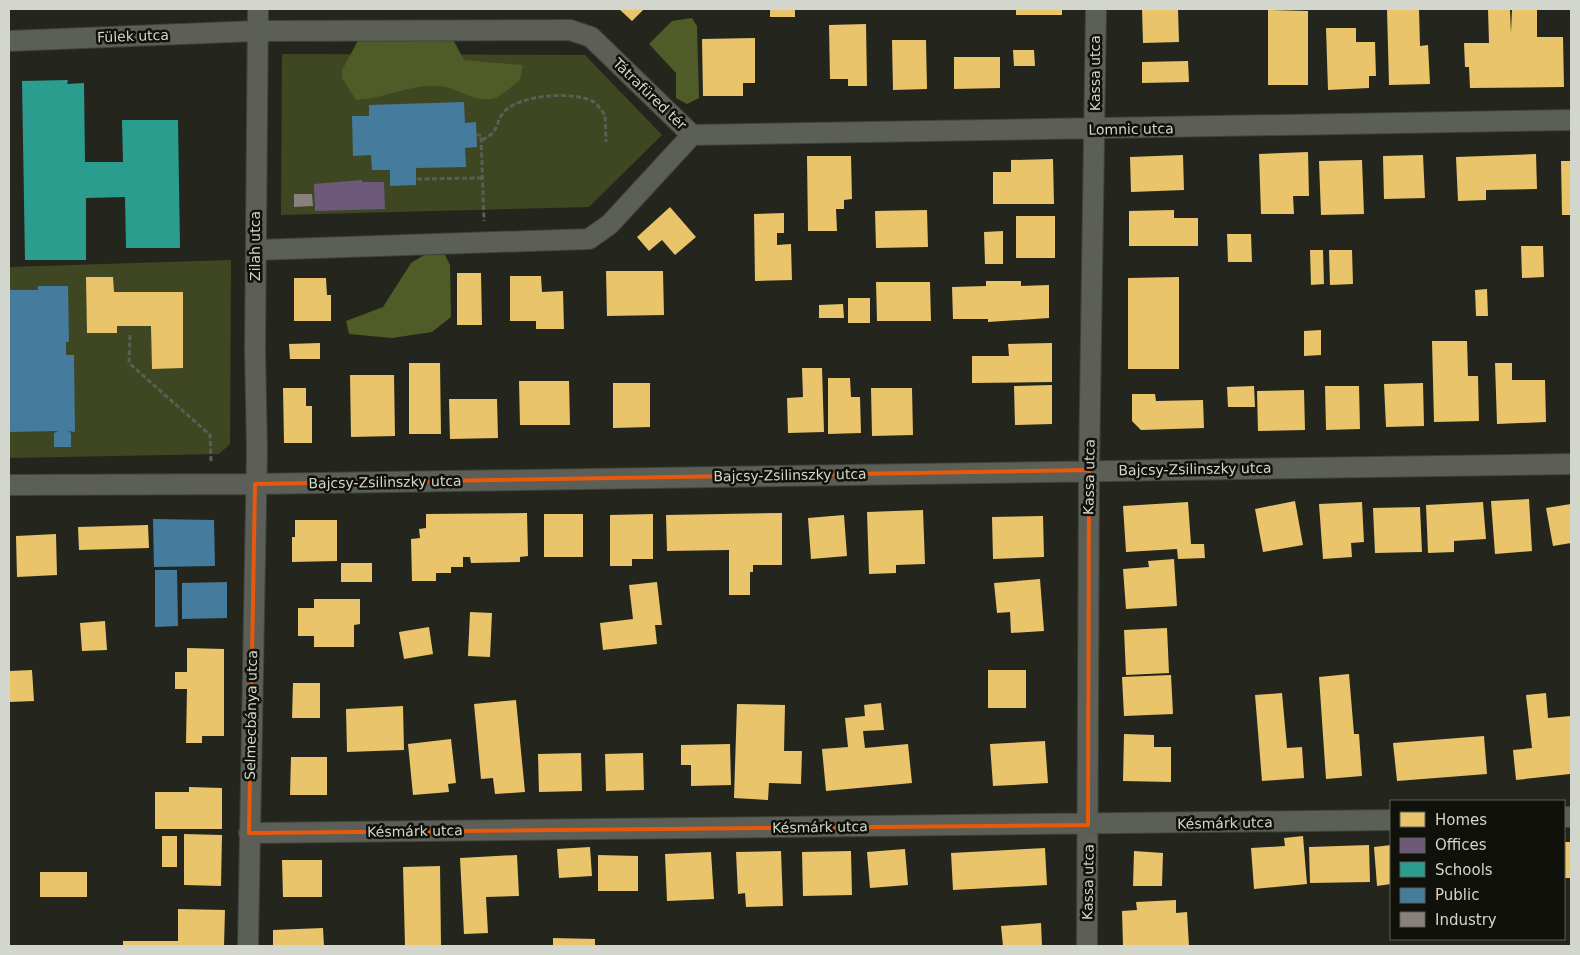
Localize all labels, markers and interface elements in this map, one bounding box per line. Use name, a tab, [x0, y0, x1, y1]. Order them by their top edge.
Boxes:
street label: Fülek utca	[97, 27, 169, 45]
street label: Kassa utca	[1087, 35, 1103, 111]
street label: Tátrafüred tér	[609, 54, 690, 133]
street label: Lomnic utca	[1088, 120, 1174, 138]
street label: Zilah utca	[247, 211, 263, 281]
street label: Kassa utca	[1080, 439, 1098, 515]
street label: Bajcsy-Zsilinszky utca	[1118, 460, 1272, 478]
street label: Bajcsy-Zsilinszky utca	[713, 466, 867, 484]
street label: Bajcsy-Zsilinszky utca	[308, 473, 462, 491]
street label: Selmecbánya utca	[242, 650, 260, 780]
legend	[1390, 800, 1565, 940]
text: Homes	[1435, 811, 1487, 829]
street label: Késmárk utca	[1177, 814, 1273, 832]
street label: Késmárk utca	[772, 818, 868, 836]
street label: Késmárk utca	[367, 822, 463, 840]
text: Offices	[1435, 836, 1487, 854]
street label: Kassa utca	[1079, 844, 1097, 920]
text: Schools	[1435, 861, 1493, 879]
text: Public	[1435, 886, 1479, 904]
text: Industry	[1435, 911, 1497, 929]

